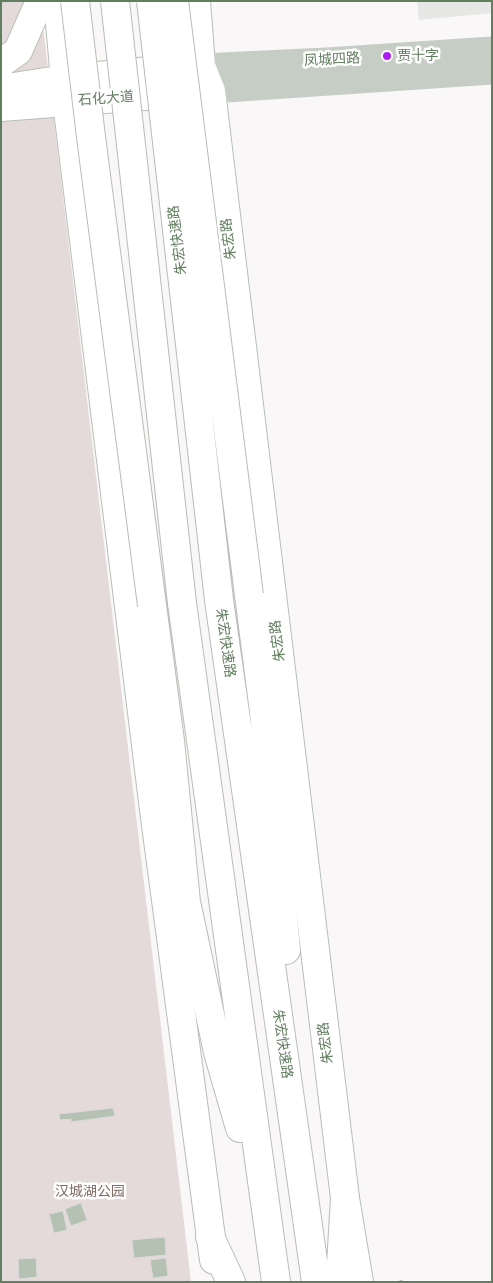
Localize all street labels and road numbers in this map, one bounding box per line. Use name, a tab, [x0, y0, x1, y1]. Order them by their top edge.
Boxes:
street label: 凤城四路	[304, 50, 360, 70]
street label: 石化大道	[77, 89, 135, 109]
street label: 朱宏快速路	[165, 204, 191, 276]
street label: 朱宏路	[218, 217, 240, 261]
street label: 朱宏快速路	[212, 607, 238, 679]
street label: 朱宏路	[267, 619, 289, 663]
street label: 朱宏快速路	[269, 1008, 295, 1080]
street label: 朱宏路	[315, 1021, 337, 1065]

